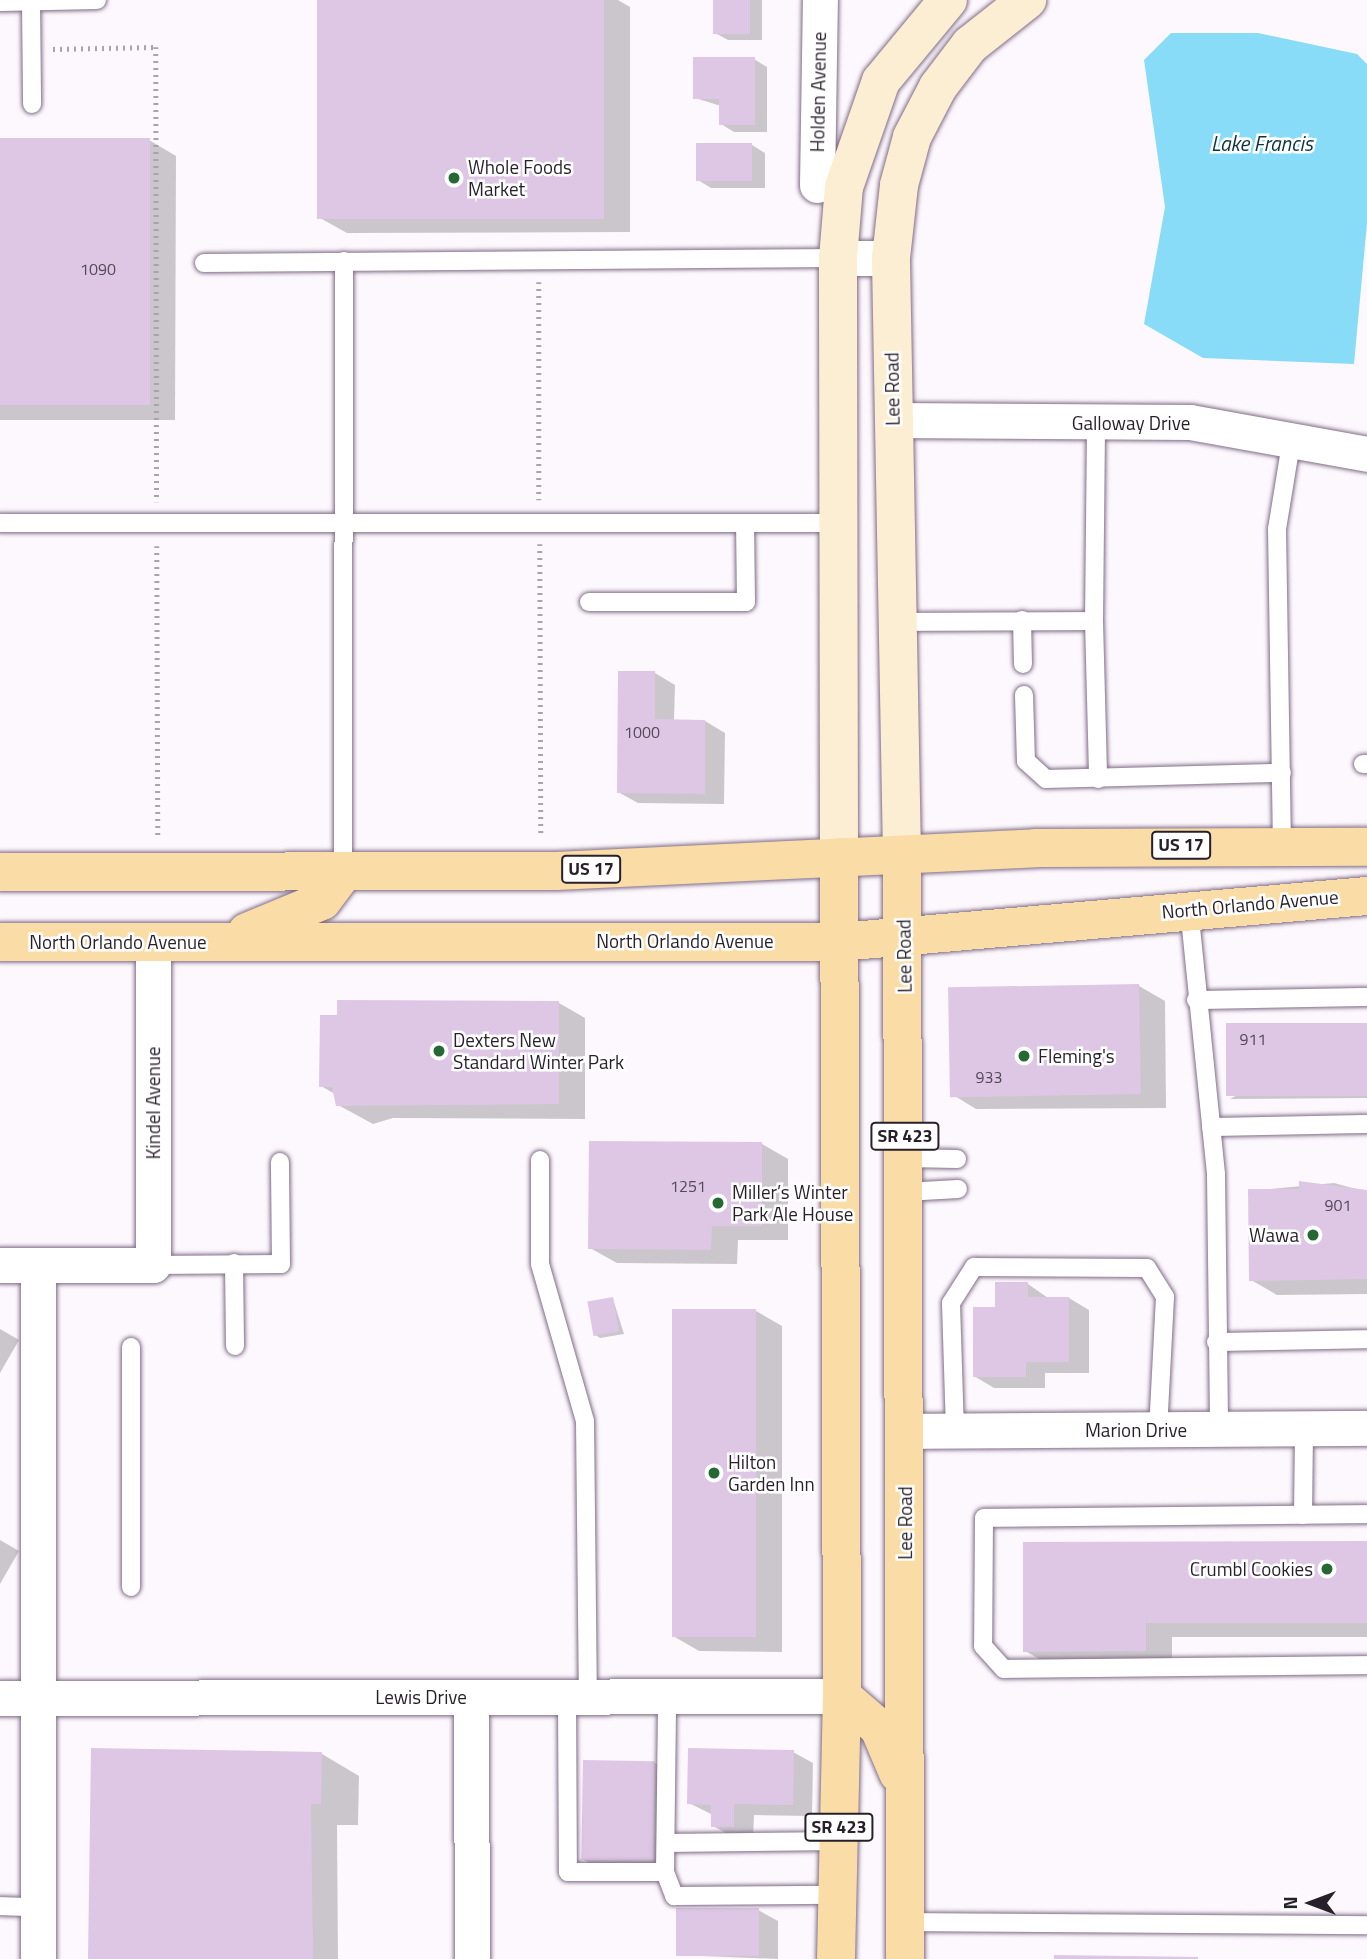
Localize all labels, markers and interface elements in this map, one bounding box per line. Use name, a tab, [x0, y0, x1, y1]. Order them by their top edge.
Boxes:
street label: Holden Avenue	[806, 32, 830, 152]
water label: Lake Francis	[1211, 130, 1313, 156]
place label: Whole Foods Market	[468, 156, 572, 200]
marker: Whole Foods Market	[446, 170, 462, 186]
house number: 1090	[80, 259, 116, 279]
street label: Lee Road	[880, 352, 904, 426]
street label: Galloway Drive	[1072, 412, 1190, 434]
house number: 1000	[624, 722, 660, 742]
road number: US 17	[1150, 830, 1212, 860]
road number: US 17	[560, 854, 622, 884]
street label: North Orlando Avenue	[1161, 885, 1339, 923]
street label: Lee Road	[892, 919, 916, 993]
street label: North Orlando Avenue	[596, 930, 774, 952]
street label: North Orlando Avenue	[29, 931, 207, 953]
place label: Dexters New Standard Winter Park	[453, 1029, 624, 1073]
house number: 911	[1240, 1029, 1266, 1049]
marker: Dexters New Standard Winter Park	[431, 1043, 447, 1059]
place label: Fleming's	[1038, 1045, 1115, 1067]
street label: Kindel Avenue	[142, 1047, 164, 1159]
marker: Fleming's	[1016, 1048, 1032, 1064]
house number: 933	[976, 1067, 1002, 1087]
road number: SR 423	[870, 1121, 940, 1150]
house number: 1251	[670, 1176, 706, 1196]
place label: Miller’s Winter Park Ale House	[732, 1181, 853, 1225]
marker: Miller’s Winter Park Ale House	[710, 1195, 726, 1211]
house number: 901	[1325, 1195, 1351, 1215]
place label: Wawa	[1249, 1224, 1299, 1246]
marker: Wawa	[1305, 1227, 1321, 1243]
street label: Marion Drive	[1085, 1419, 1187, 1441]
place label: Hilton Garden Inn	[728, 1451, 815, 1495]
marker: Hilton Garden Inn	[706, 1465, 722, 1481]
street label: Lee Road	[894, 1486, 916, 1560]
place label: Crumbl Cookies	[1190, 1558, 1313, 1580]
marker: Crumbl Cookies	[1319, 1561, 1335, 1577]
street label: Lewis Drive	[375, 1686, 467, 1708]
road number: SR 423	[804, 1812, 874, 1842]
north arrow	[1276, 1868, 1346, 1938]
text: N	[1275, 1896, 1304, 1910]

